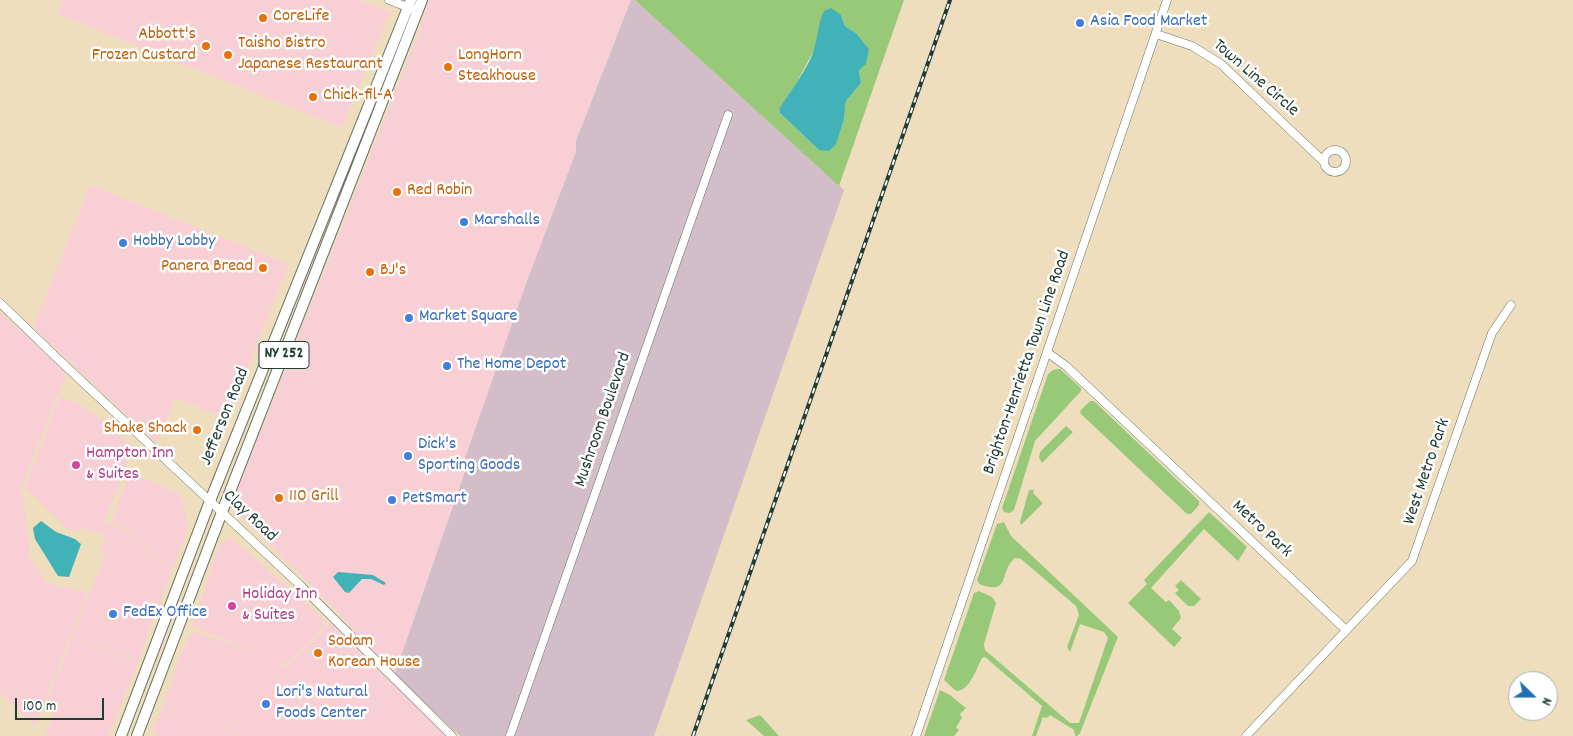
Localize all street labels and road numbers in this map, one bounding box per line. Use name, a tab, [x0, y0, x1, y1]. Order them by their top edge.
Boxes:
street label: Town Line Circle	[1208, 36, 1302, 122]
street label: Brighton-Henrietta Town Line Road	[979, 248, 1077, 478]
road number: NY 252	[259, 342, 309, 368]
street label: Mushroom Boulevard	[571, 350, 637, 490]
street label: Jefferson Road	[197, 365, 255, 469]
street label: West Metro Park	[1400, 416, 1456, 528]
street label: Clay Road	[217, 486, 281, 548]
street label: Metro Park	[1226, 497, 1296, 563]

